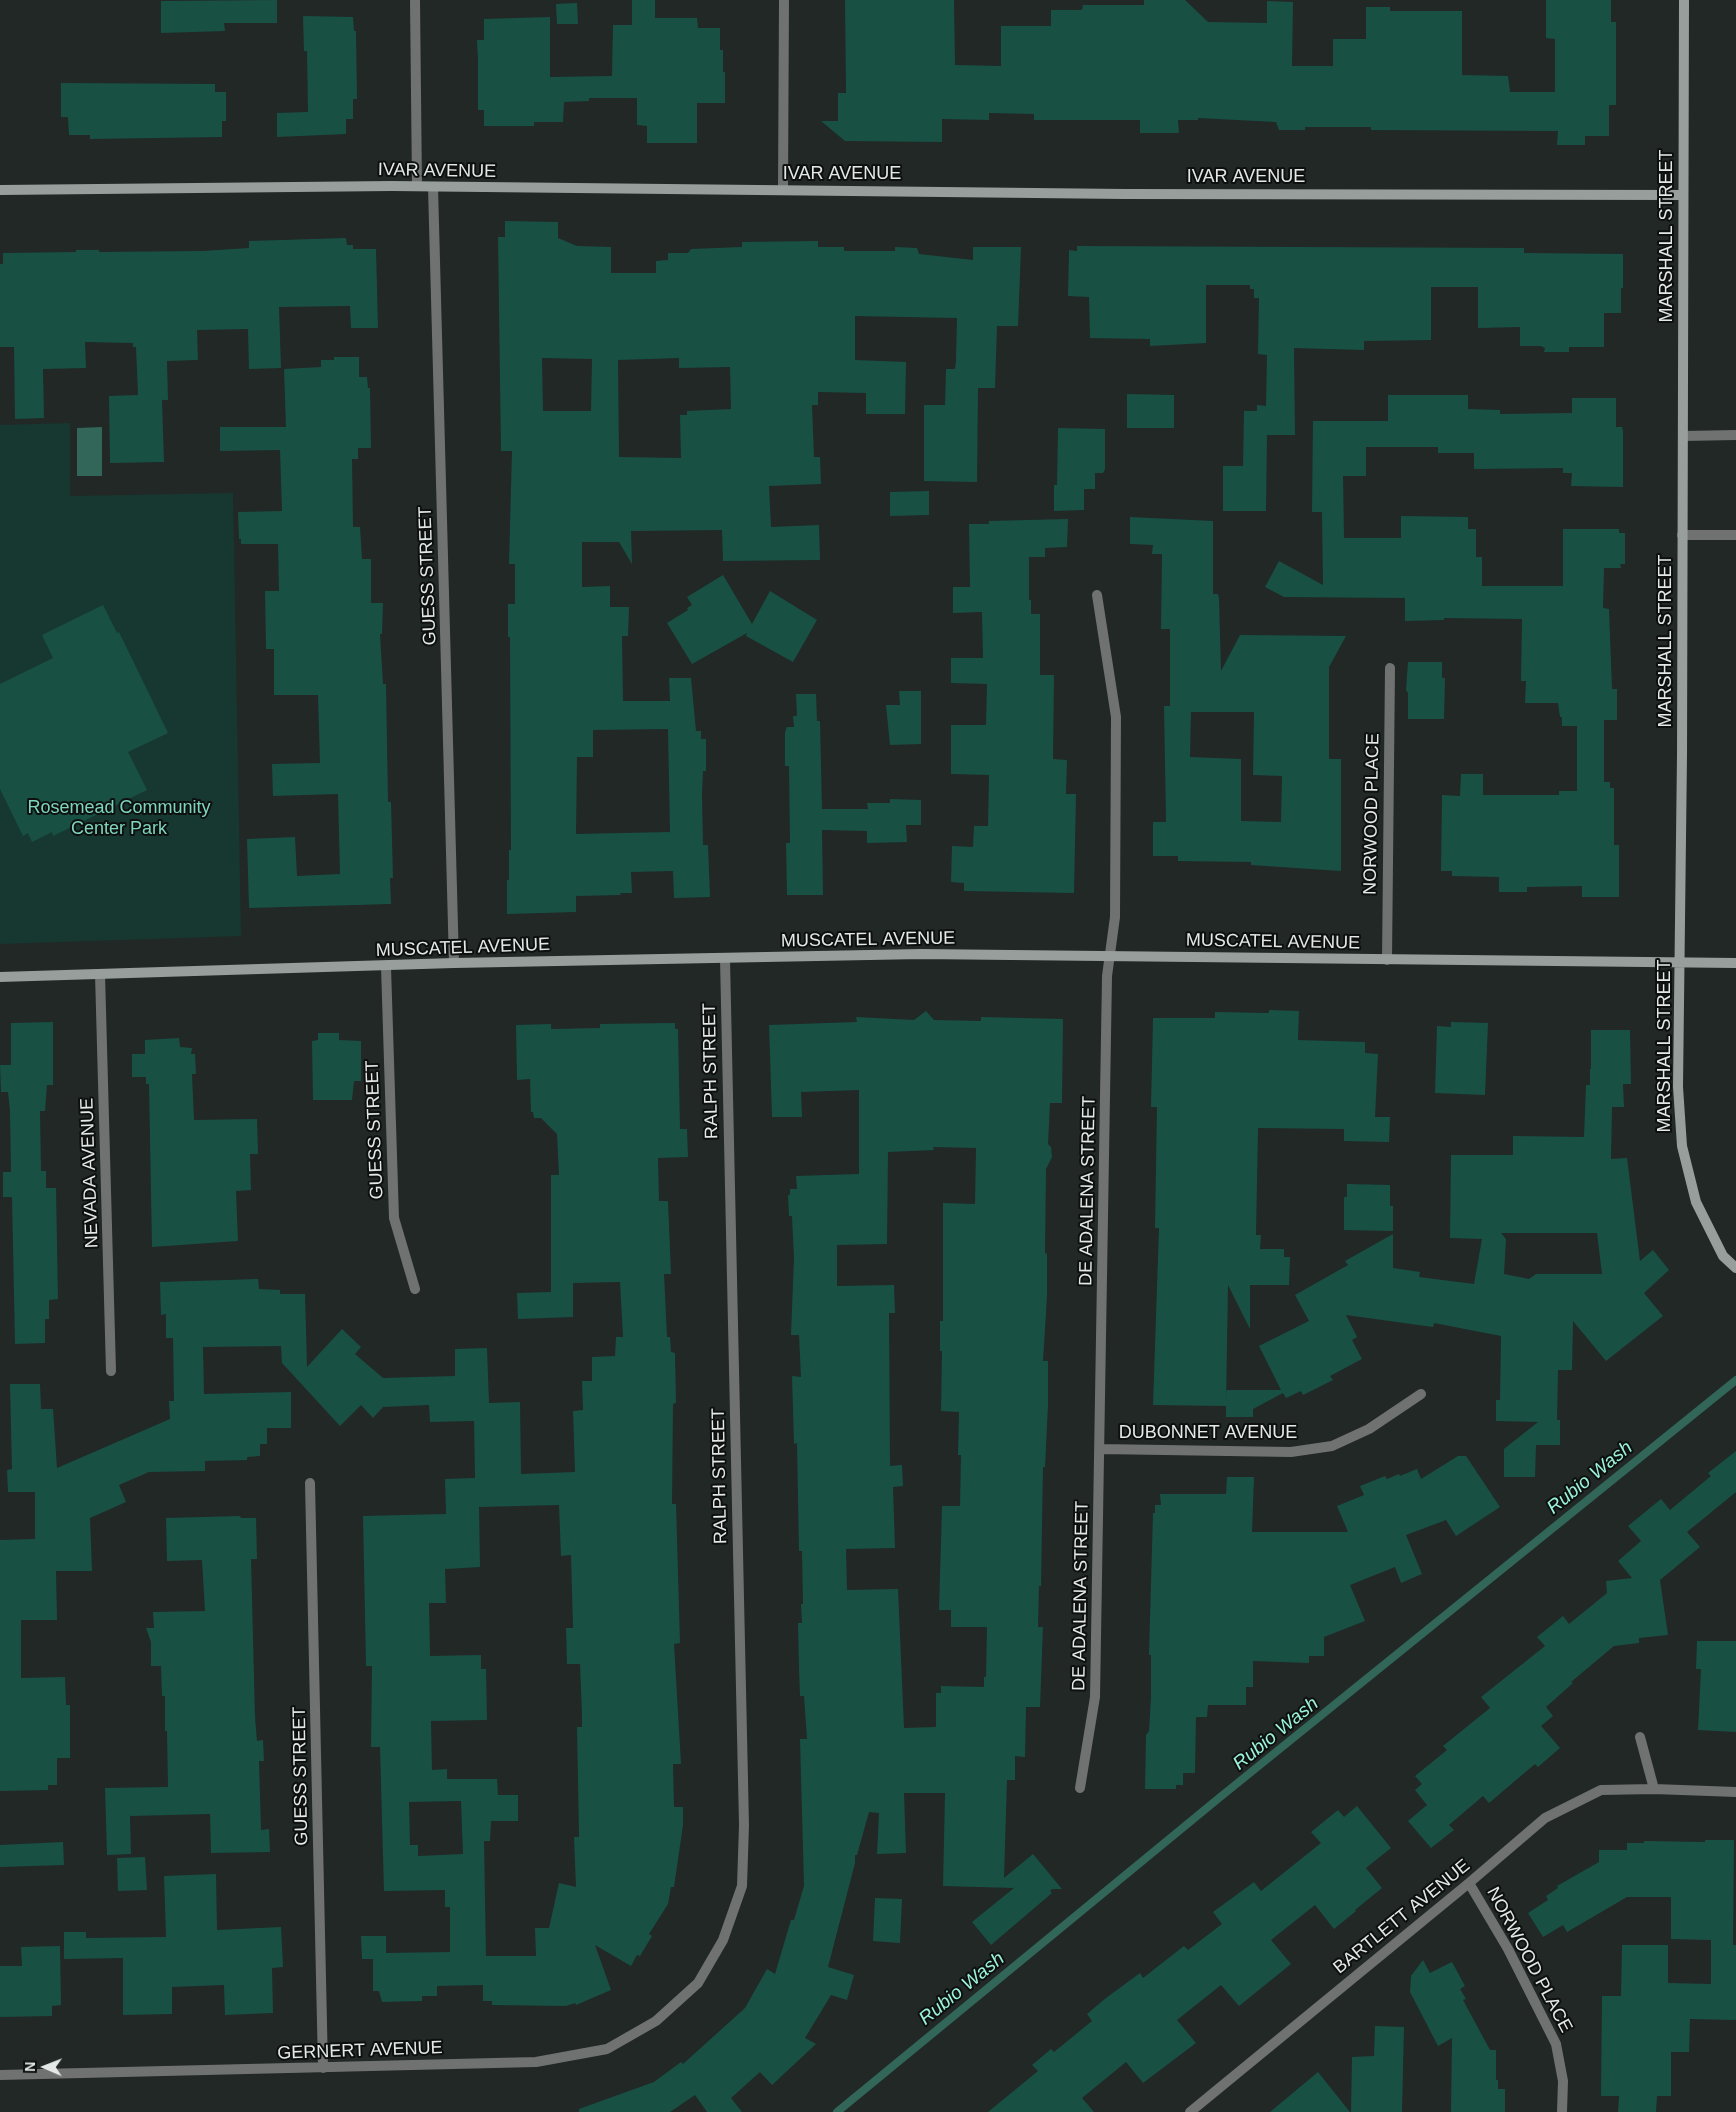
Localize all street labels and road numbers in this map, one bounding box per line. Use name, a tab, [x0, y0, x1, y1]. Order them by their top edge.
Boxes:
street label: MARSHALL STREET	[1656, 149, 1678, 323]
street label: IVAR AVENUE	[378, 159, 496, 183]
street label: IVAR AVENUE	[783, 163, 901, 185]
street label: IVAR AVENUE	[1187, 166, 1305, 188]
street label: GUESS STREET	[415, 506, 441, 646]
street label: MARSHALL STREET	[1655, 554, 1677, 728]
street label: NORWOOD PLACE	[1360, 733, 1384, 895]
street label: MUSCATEL AVENUE	[781, 928, 955, 952]
street label: MUSCATEL AVENUE	[1186, 930, 1360, 954]
street label: MUSCATEL AVENUE	[375, 934, 551, 962]
street label: MARSHALL STREET	[1654, 959, 1676, 1133]
street label: RALPH STREET	[699, 1003, 723, 1139]
street label: GUESS STREET	[362, 1060, 388, 1200]
street label: DE ADALENA STREET	[1076, 1096, 1100, 1286]
street label: NEVADA AVENUE	[77, 1097, 103, 1249]
street label: RALPH STREET	[708, 1408, 732, 1544]
street label: DUBONNET AVENUE	[1119, 1422, 1297, 1444]
street label: DE ADALENA STREET	[1069, 1501, 1093, 1691]
street label: GUESS STREET	[289, 1706, 313, 1846]
street label: BARTLETT AVENUE	[1329, 1855, 1475, 1979]
street label: NORWOOD PLACE	[1482, 1884, 1576, 2036]
street label: GERNERT AVENUE	[277, 2037, 443, 2065]

